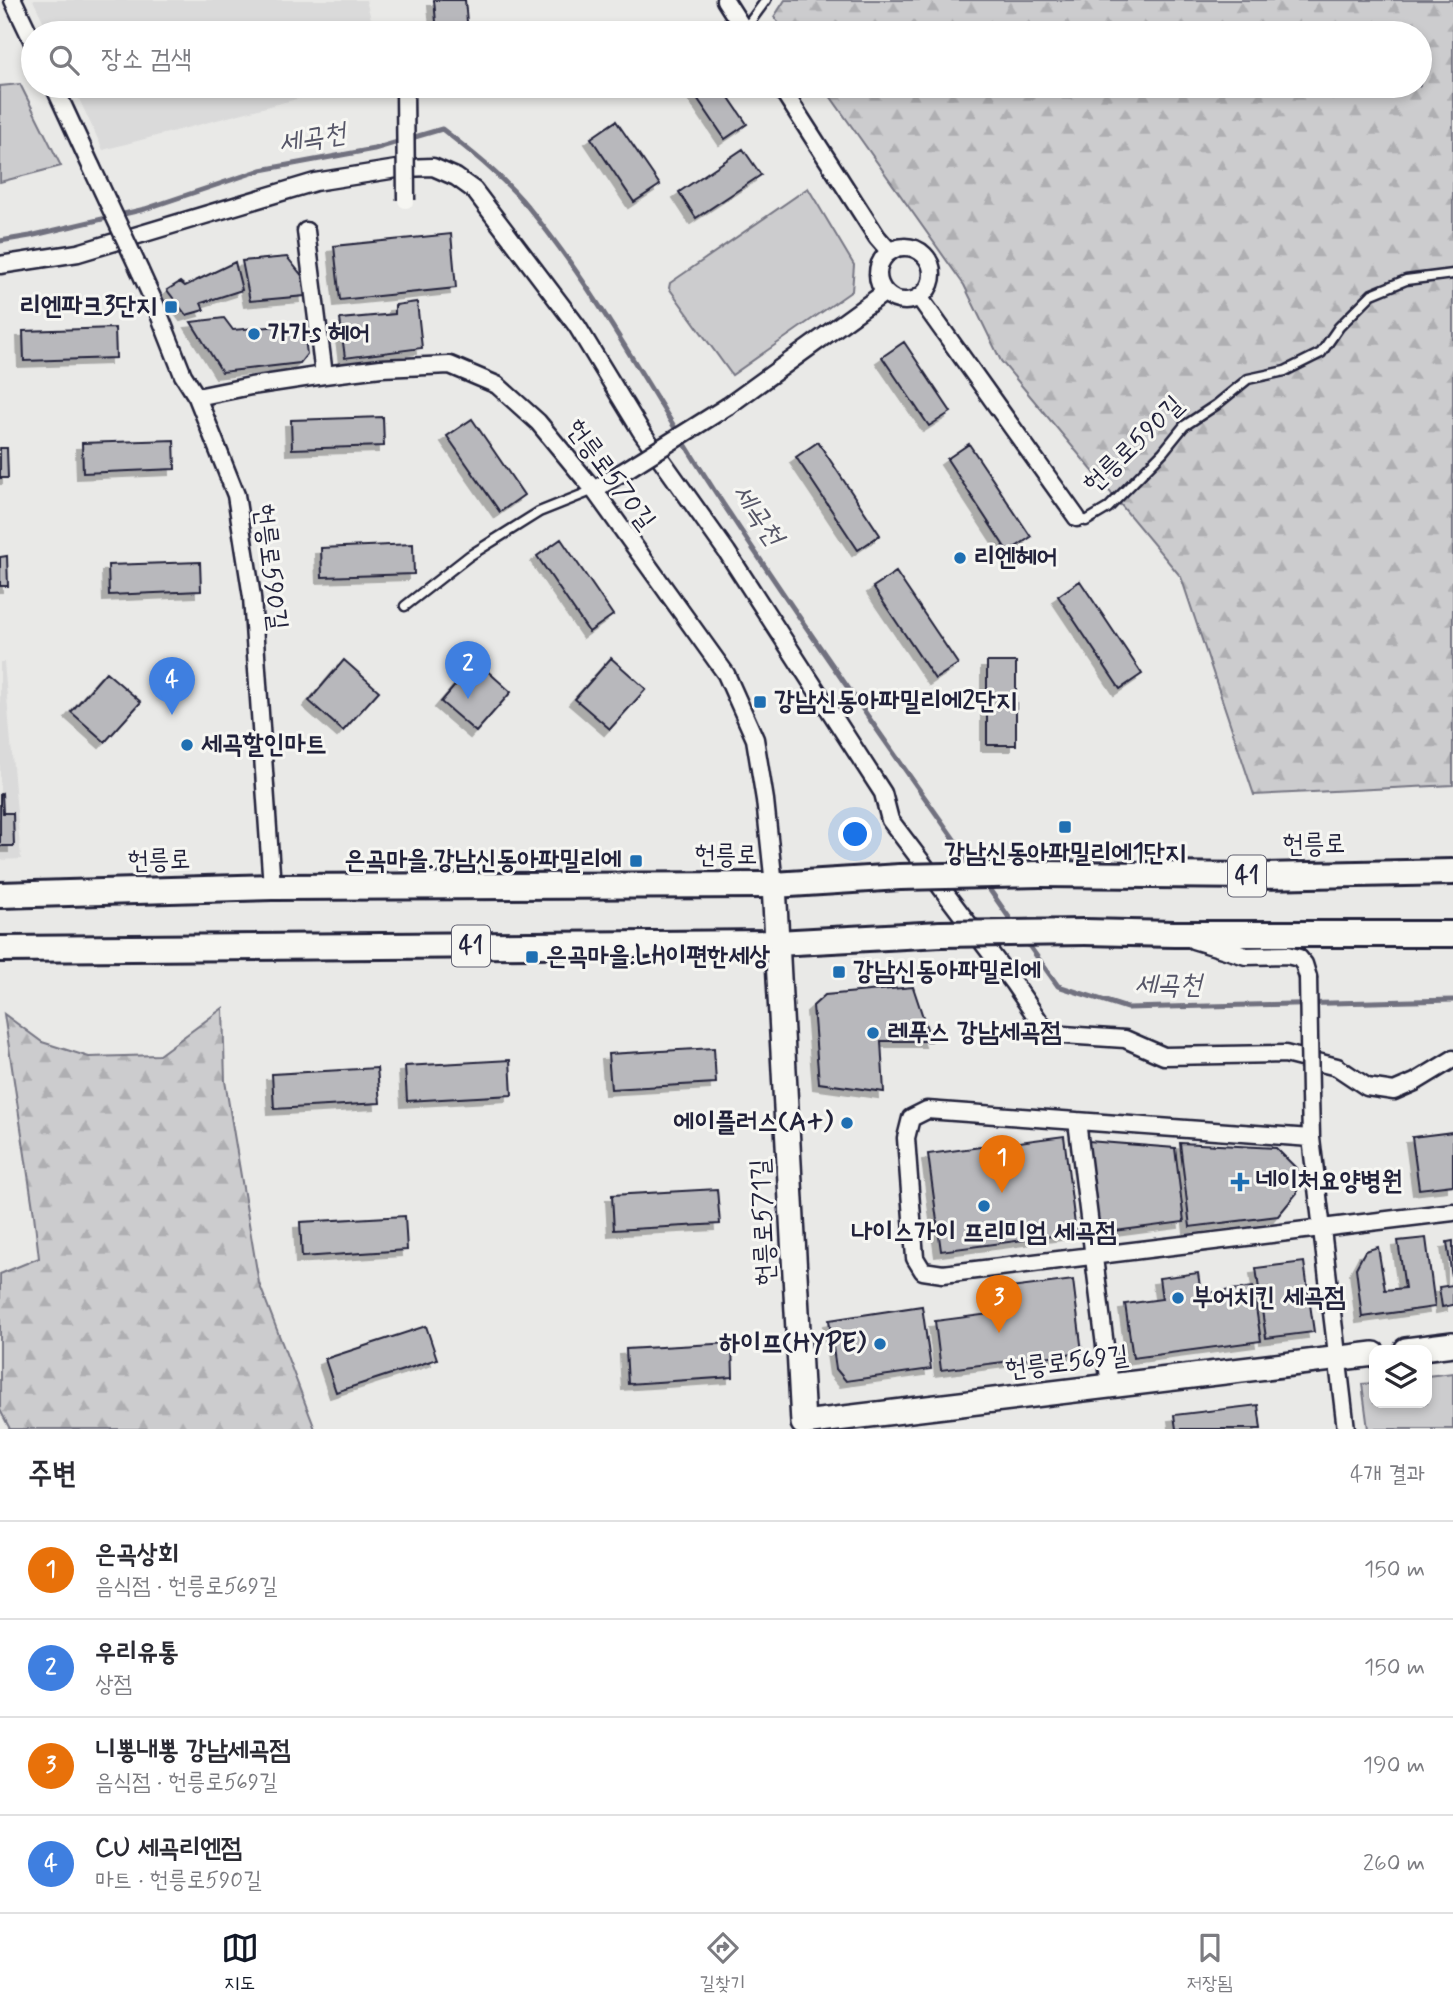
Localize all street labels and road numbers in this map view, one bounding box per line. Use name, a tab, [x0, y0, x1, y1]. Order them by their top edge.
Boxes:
street label: 헌릉로590길	[1077, 389, 1191, 501]
street label: 헌릉로570길	[557, 413, 663, 537]
street label: 헌릉로590길	[245, 502, 295, 632]
street label: 헌릉로	[1282, 827, 1346, 863]
street label: 헌릉로	[695, 839, 757, 873]
street label: 헌릉로	[127, 843, 191, 879]
road number: 41	[1228, 856, 1266, 896]
road number: 41	[452, 926, 490, 966]
street label: 헌릉로571길	[744, 1158, 784, 1286]
street label: 헌릉로569길	[1004, 1339, 1131, 1387]

